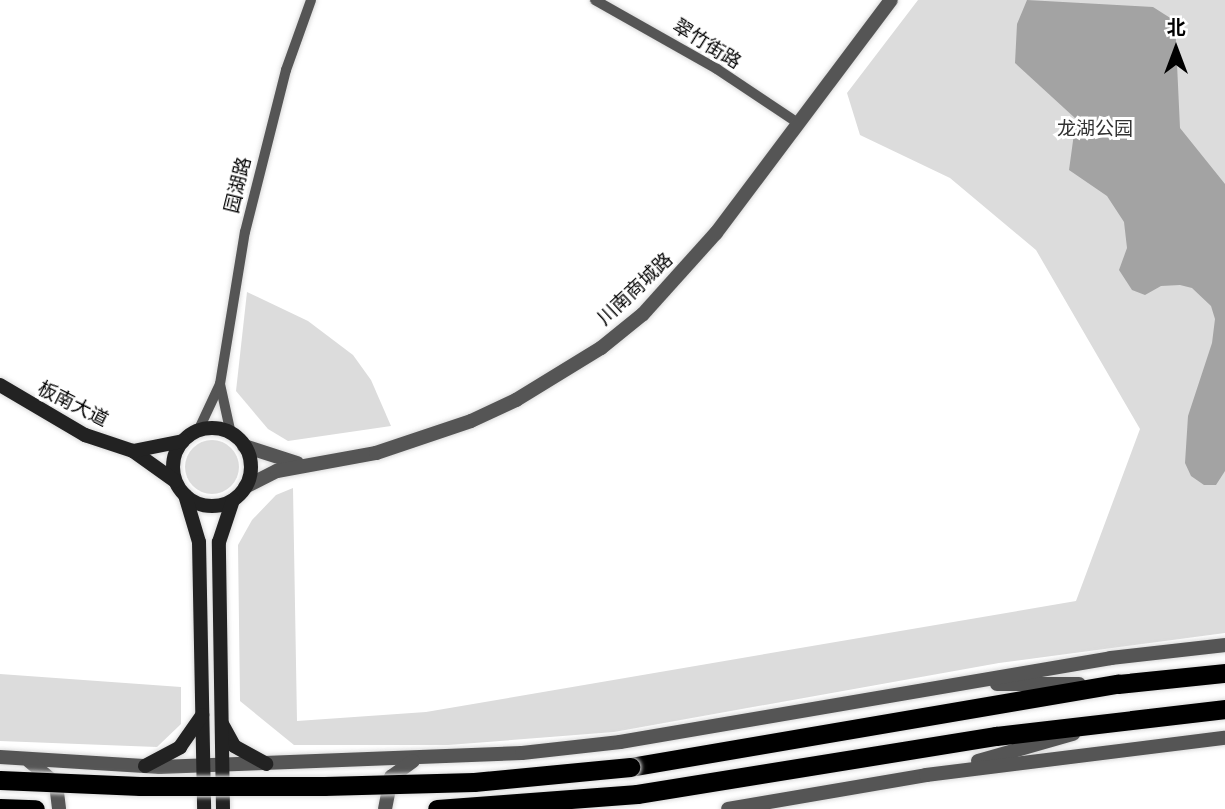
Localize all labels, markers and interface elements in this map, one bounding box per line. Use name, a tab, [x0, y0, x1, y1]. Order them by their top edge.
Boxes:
street label: 翠竹街路	[669, 14, 745, 74]
north arrow	[1141, 14, 1211, 84]
text: 北	[1166, 15, 1186, 40]
park label: 龙湖公园	[1057, 118, 1133, 140]
street label: 园湖路	[220, 155, 256, 215]
street label: 川南商城路	[592, 248, 678, 330]
street label: 板南大道	[34, 377, 112, 431]

